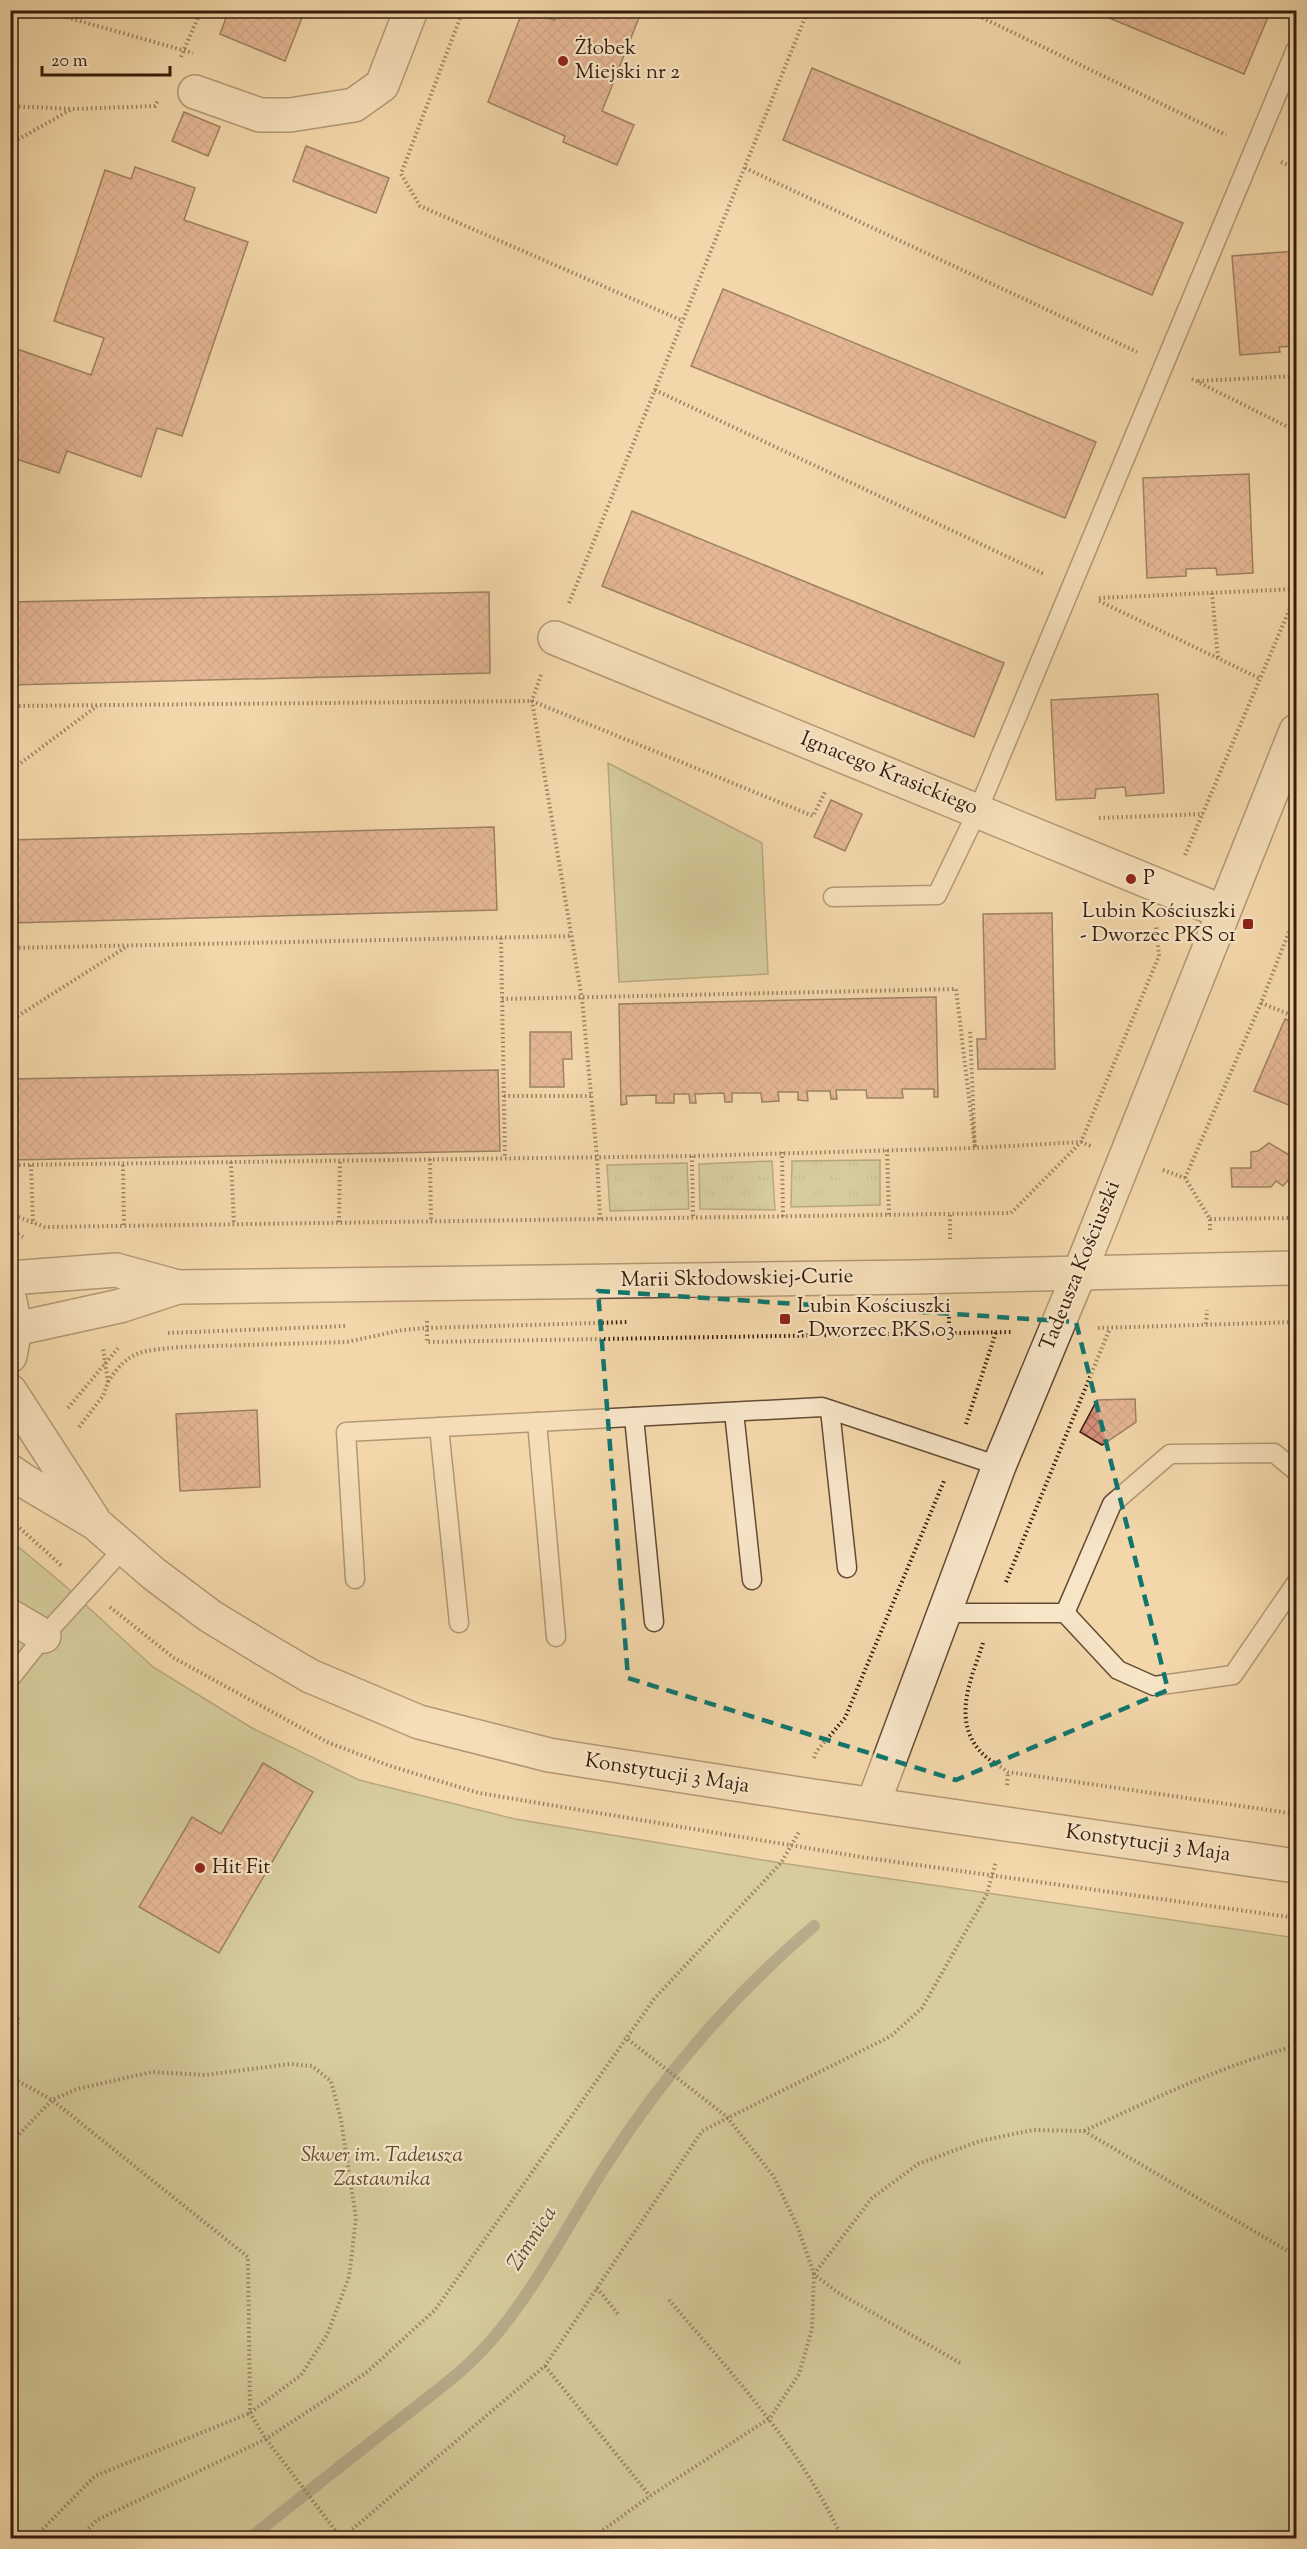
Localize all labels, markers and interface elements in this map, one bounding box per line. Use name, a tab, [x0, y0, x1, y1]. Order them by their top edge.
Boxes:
place label: Żłobek Miejski nr 2	[575, 34, 680, 88]
scale bar	[42, 39, 170, 77]
text: 20 m	[51, 49, 88, 75]
marker: Żłobek Miejski nr 2	[556, 54, 570, 68]
street label: Ignacego Krasickiego	[796, 725, 982, 823]
place label: P	[1143, 864, 1155, 894]
marker: P	[1124, 872, 1138, 886]
place label: Lubin Kościuszki - Dworzec PKS 01	[1080, 897, 1236, 951]
marker: Lubin Kościuszki - Dworzec PKS 01	[1241, 917, 1255, 931]
street label: Tadeusza Kościuszki	[1033, 1176, 1129, 1356]
street label: Marii Skłodowskiej-Curie	[620, 1262, 854, 1296]
place label: Lubin Kościuszki - Dworzec PKS 03	[797, 1292, 955, 1346]
marker: Lubin Kościuszki - Dworzec PKS 03	[778, 1312, 792, 1326]
street label: Konstytucji 3 Maja	[583, 1746, 752, 1802]
street label: Konstytucji 3 Maja	[1064, 1818, 1233, 1870]
place label: Hit Fit	[212, 1853, 271, 1883]
marker: Hit Fit	[193, 1861, 207, 1875]
park label: Skwer im. Tadeusza Zastawnika	[301, 2141, 463, 2195]
water label: Zimnica	[500, 2200, 566, 2278]

